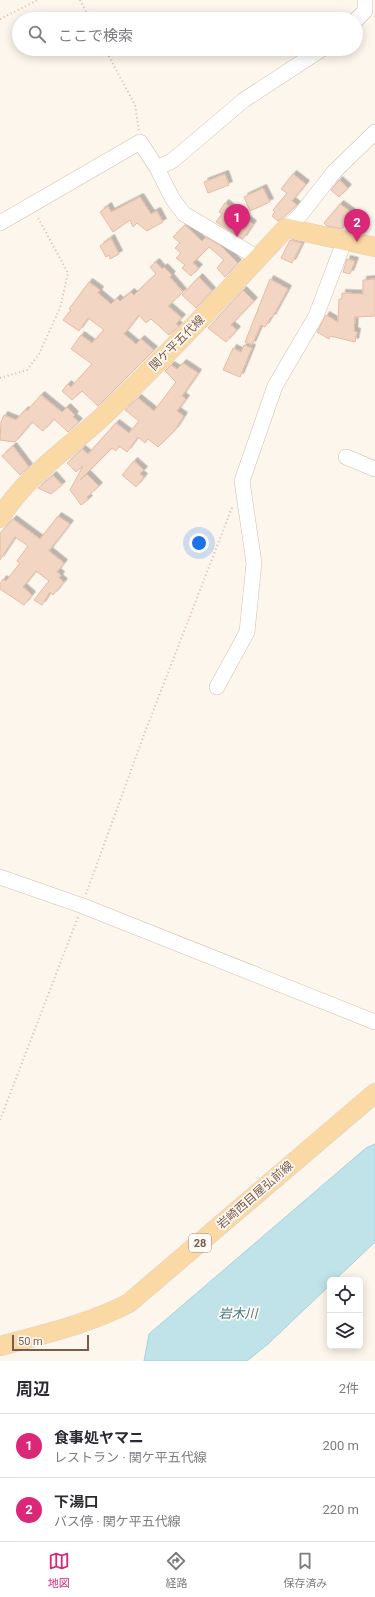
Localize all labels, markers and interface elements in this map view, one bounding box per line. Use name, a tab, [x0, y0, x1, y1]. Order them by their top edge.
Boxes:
search box	[12, 12, 363, 56]
icon: search	[26, 23, 48, 45]
text: ここで検索	[58, 27, 133, 45]
pin: 1	[224, 204, 250, 237]
pin: 2	[344, 209, 370, 242]
street label: 関ケ平五代線	[147, 313, 207, 373]
your location	[189, 533, 209, 553]
street label: 岩崎西目屋弘前線	[214, 1158, 296, 1232]
road number: 28	[189, 1234, 211, 1252]
map controls	[327, 1277, 363, 1349]
button: locate	[327, 1277, 363, 1313]
water label: 岩木川	[218, 1306, 259, 1321]
button: layers	[327, 1313, 363, 1349]
scale bar	[12, 1333, 89, 1352]
text: 50 m	[18, 1335, 43, 1348]
text: 周辺	[16, 1379, 50, 1399]
text: 2件	[339, 1381, 359, 1396]
text: 食事処ヤマニ	[54, 1429, 144, 1447]
text: 1	[25, 1438, 33, 1453]
text: 200 m	[322, 1438, 359, 1453]
text: レストラン · 関ケ平五代線	[54, 1450, 207, 1465]
text: 下湯口	[54, 1493, 99, 1511]
text: 2	[25, 1502, 33, 1517]
text: 220 m	[322, 1502, 359, 1517]
text: バス停 · 関ケ平五代線	[54, 1514, 181, 1529]
tab: 地図	[48, 1550, 70, 1590]
tab: 経路	[165, 1550, 187, 1590]
tab: 保存済み	[283, 1550, 327, 1590]

